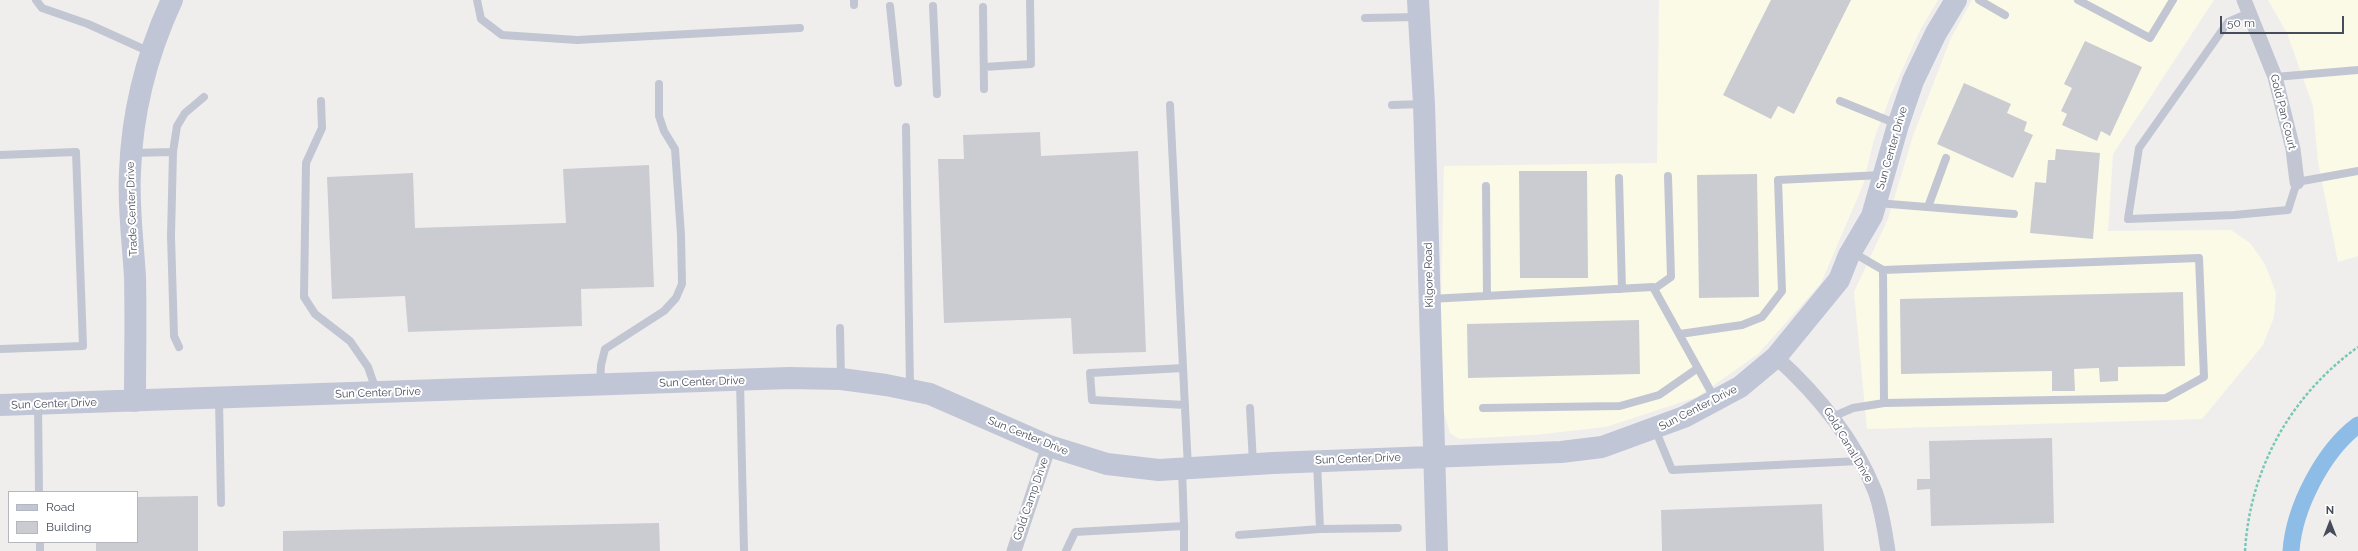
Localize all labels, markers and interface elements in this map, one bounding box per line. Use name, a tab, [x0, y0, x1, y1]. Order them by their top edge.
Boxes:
scale bar	[2222, 8, 2346, 34]
text: 50 m	[2227, 16, 2255, 30]
street label: Gold Pan Court	[2267, 73, 2299, 151]
street label: Sun Center Drive	[1874, 105, 1910, 191]
street label: Trade Center Drive	[124, 161, 140, 257]
street label: Kilgore Road	[1422, 242, 1436, 308]
street label: Sun Center Drive	[659, 374, 745, 390]
street label: Sun Center Drive	[1657, 383, 1739, 433]
street label: Sun Center Drive	[335, 385, 421, 401]
street label: Sun Center Drive	[11, 396, 97, 412]
street label: Gold Canal Drive	[1820, 405, 1876, 485]
street label: Sun Center Drive	[986, 414, 1070, 458]
street label: Sun Center Drive	[1315, 451, 1401, 467]
street label: Gold Camp Drive	[1011, 456, 1051, 542]
legend	[8, 491, 138, 543]
text: Road	[46, 500, 75, 514]
north arrow	[2310, 503, 2350, 543]
text: N	[2326, 504, 2334, 517]
text: Building	[46, 520, 92, 534]

